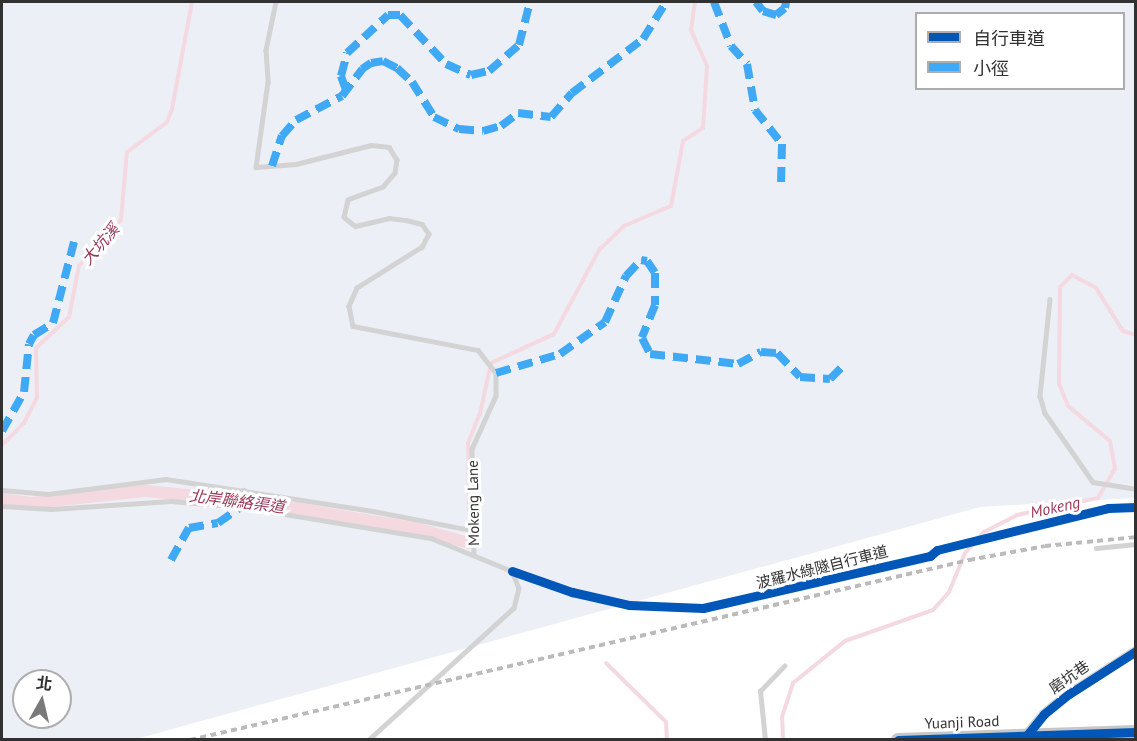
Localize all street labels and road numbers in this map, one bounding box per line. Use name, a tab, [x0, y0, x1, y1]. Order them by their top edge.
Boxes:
street label: Mokeng Lane	[463, 460, 483, 546]
street label: 波羅水綠隧自行車道	[754, 542, 890, 592]
street label: 磨坑巷	[1045, 657, 1093, 697]
street label: Yuanji Road	[924, 712, 1000, 732]

